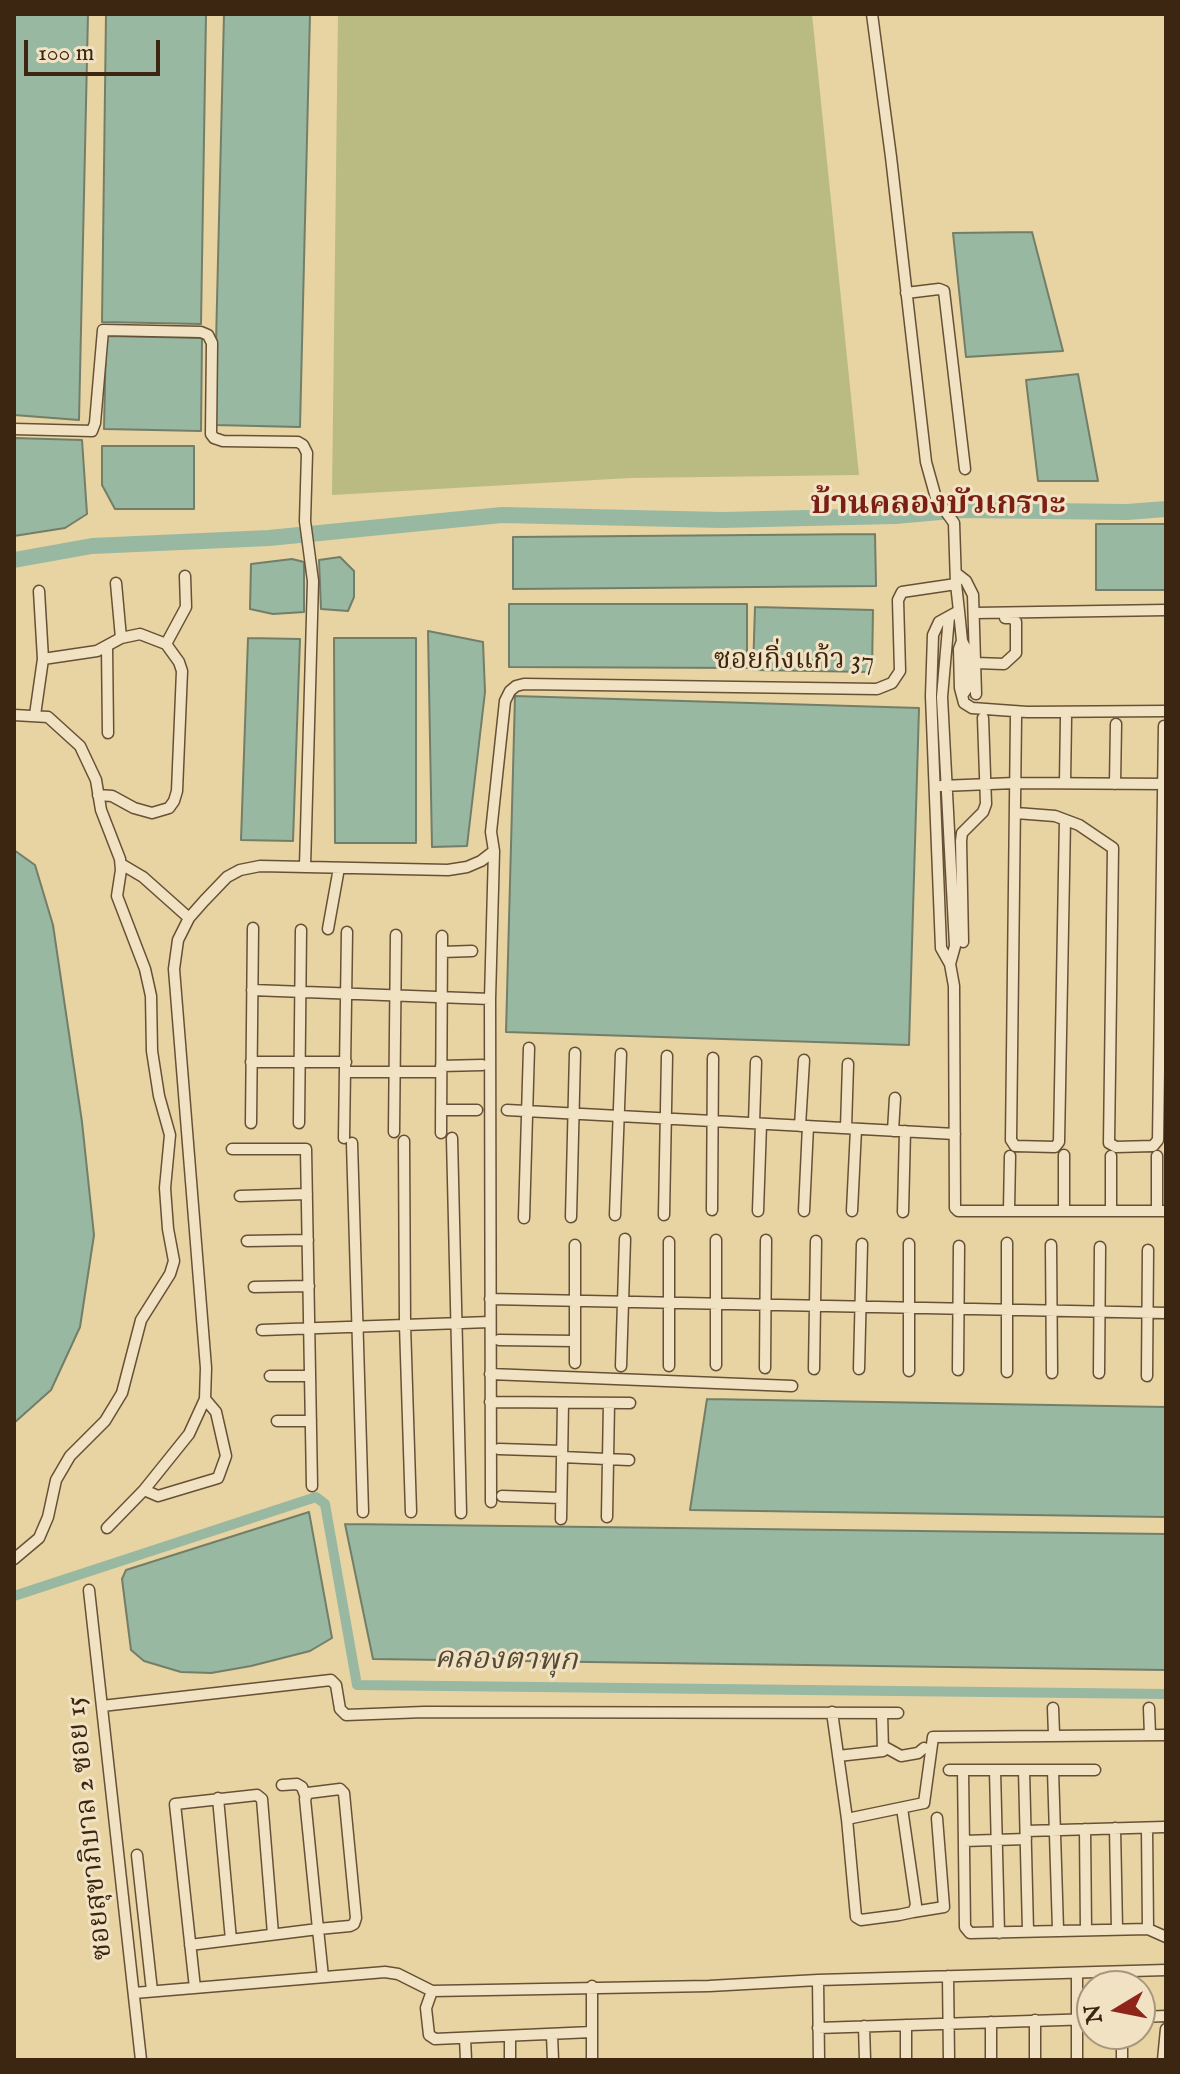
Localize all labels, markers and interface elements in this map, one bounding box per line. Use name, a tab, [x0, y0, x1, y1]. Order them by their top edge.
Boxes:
scale bar	[28, 24, 164, 74]
text: 100 m	[38, 38, 94, 69]
district label: บ้านคลองบัวเกราะ	[810, 487, 1066, 525]
street label: ซอยกิ่งแก้ว 37	[714, 645, 874, 679]
water label: คลองตาพุก	[434, 1643, 578, 1681]
street label: ซอยสุขาภิบาล 2 ซอย 15	[60, 1695, 122, 1961]
north arrow	[1076, 1970, 1156, 2050]
text: N	[1079, 2002, 1110, 2026]

